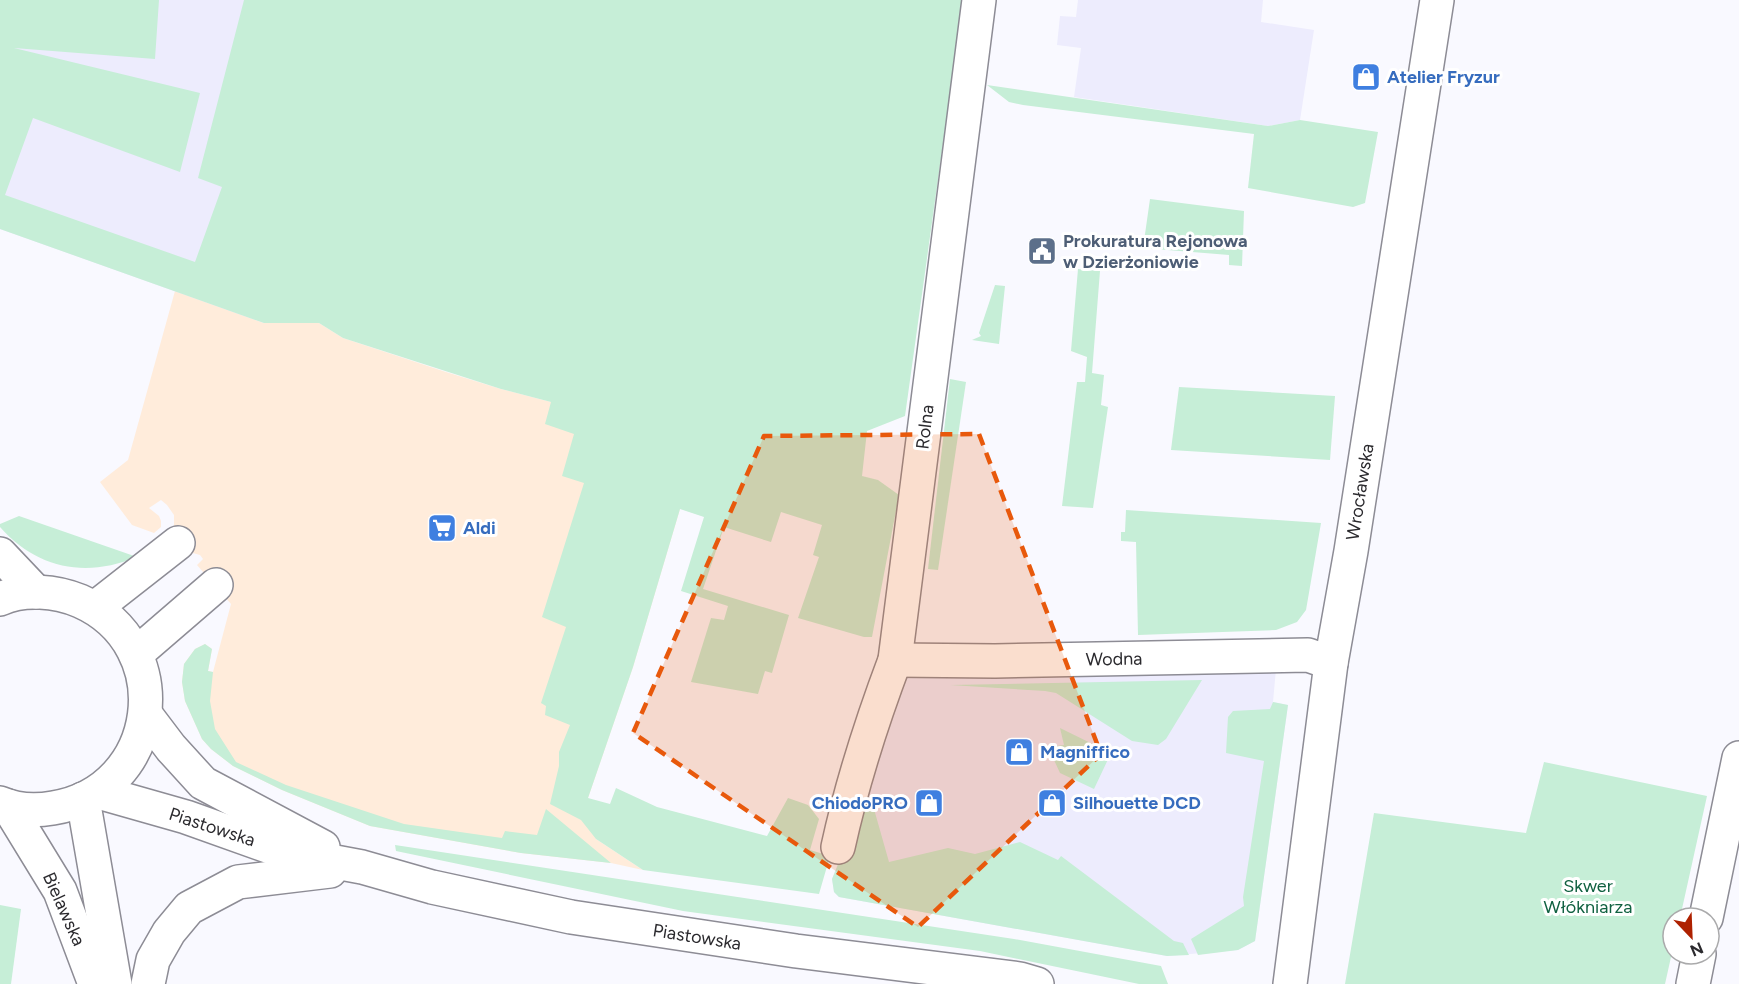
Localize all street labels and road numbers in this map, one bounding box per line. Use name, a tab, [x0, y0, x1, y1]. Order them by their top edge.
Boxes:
street label: Rolna	[911, 403, 939, 451]
street label: Wrocławska	[1341, 442, 1379, 542]
street label: Wodna	[1085, 648, 1143, 670]
street label: Piastowska	[166, 803, 258, 851]
street label: Bielawska	[38, 869, 90, 949]
street label: Piastowska	[651, 919, 743, 955]

